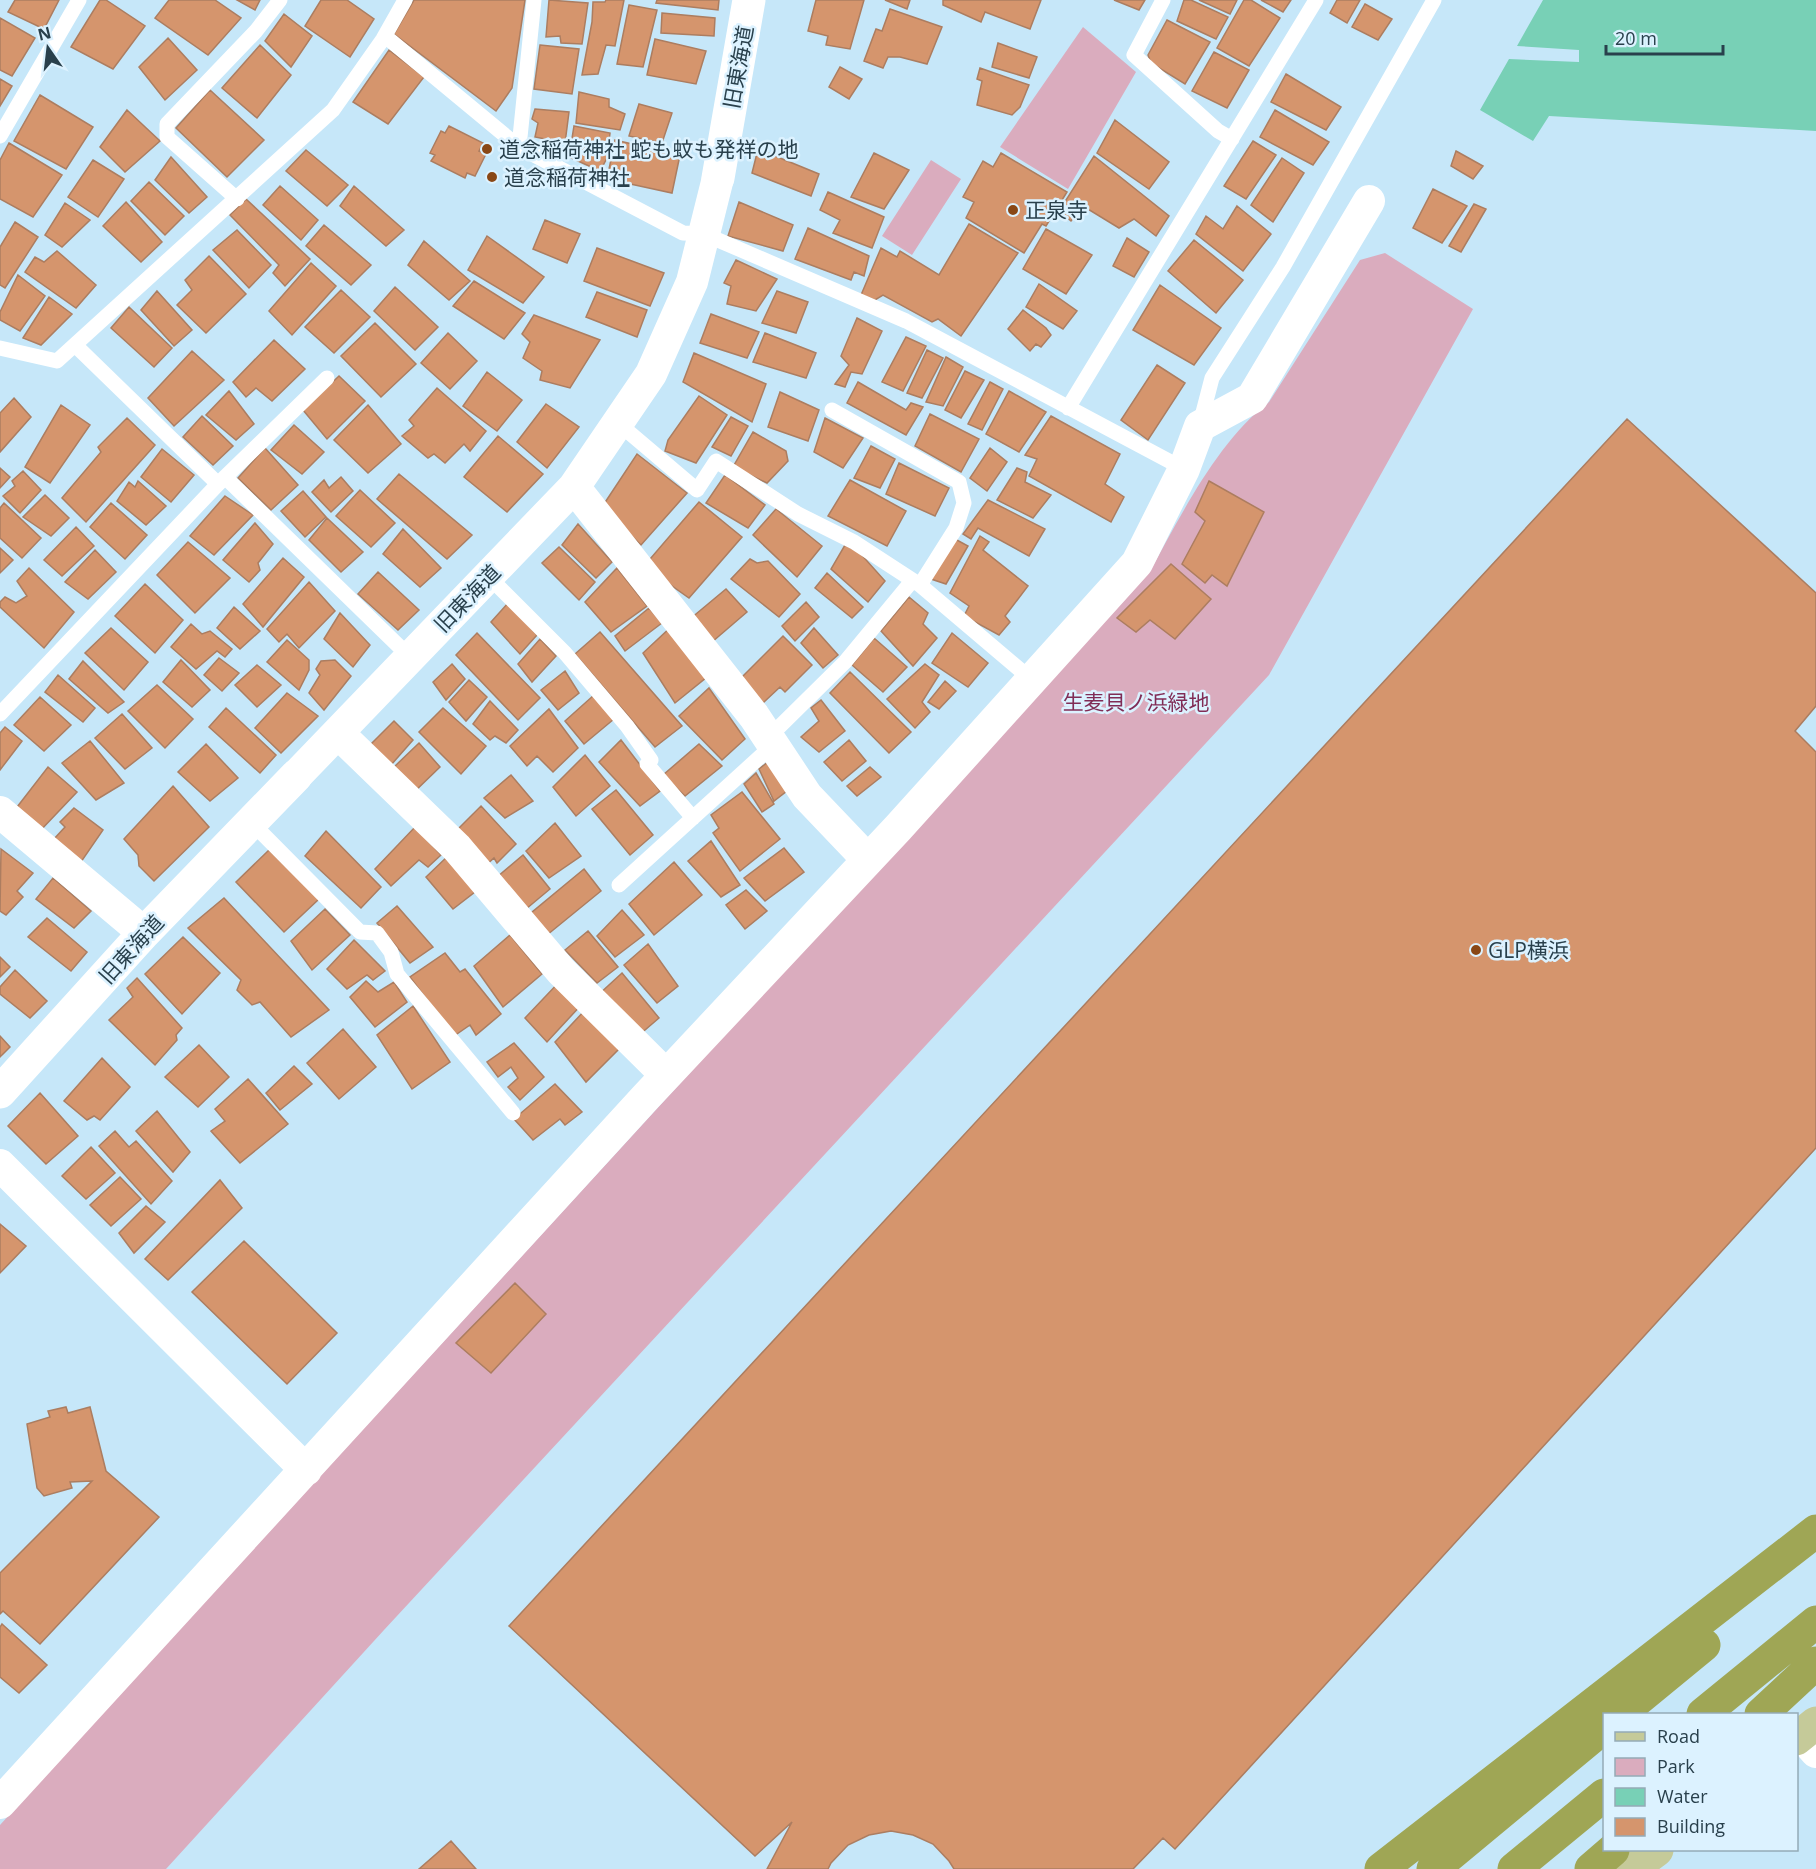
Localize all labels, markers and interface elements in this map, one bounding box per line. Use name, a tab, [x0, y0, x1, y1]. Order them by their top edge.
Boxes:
north arrow	[18, 18, 78, 78]
scale bar	[1606, 18, 1723, 56]
text: N	[35, 21, 53, 46]
street label: 旧東海道	[717, 23, 759, 111]
text: 20 m	[1615, 26, 1657, 50]
place label: 道念稲荷神社 蛇も蚊も発祥の地	[499, 135, 798, 163]
marker: 道念稲荷神社 蛇も蚊も発祥の地	[480, 142, 494, 156]
place label: 道念稲荷神社	[504, 163, 630, 191]
marker: 道念稲荷神社	[485, 170, 499, 184]
place label: 正泉寺	[1025, 196, 1088, 224]
marker: 正泉寺	[1006, 203, 1020, 217]
street label: 旧東海道	[428, 558, 506, 638]
park label: 生麦貝ノ浜緑地	[1063, 688, 1210, 716]
street label: 旧東海道	[92, 908, 170, 990]
place label: GLP横浜	[1488, 936, 1569, 964]
marker: GLP横浜	[1469, 943, 1483, 957]
legend	[1603, 1713, 1798, 1851]
text: Road	[1657, 1724, 1700, 1748]
text: Park	[1657, 1754, 1695, 1778]
text: Water	[1657, 1784, 1708, 1808]
text: Building	[1657, 1814, 1725, 1838]

